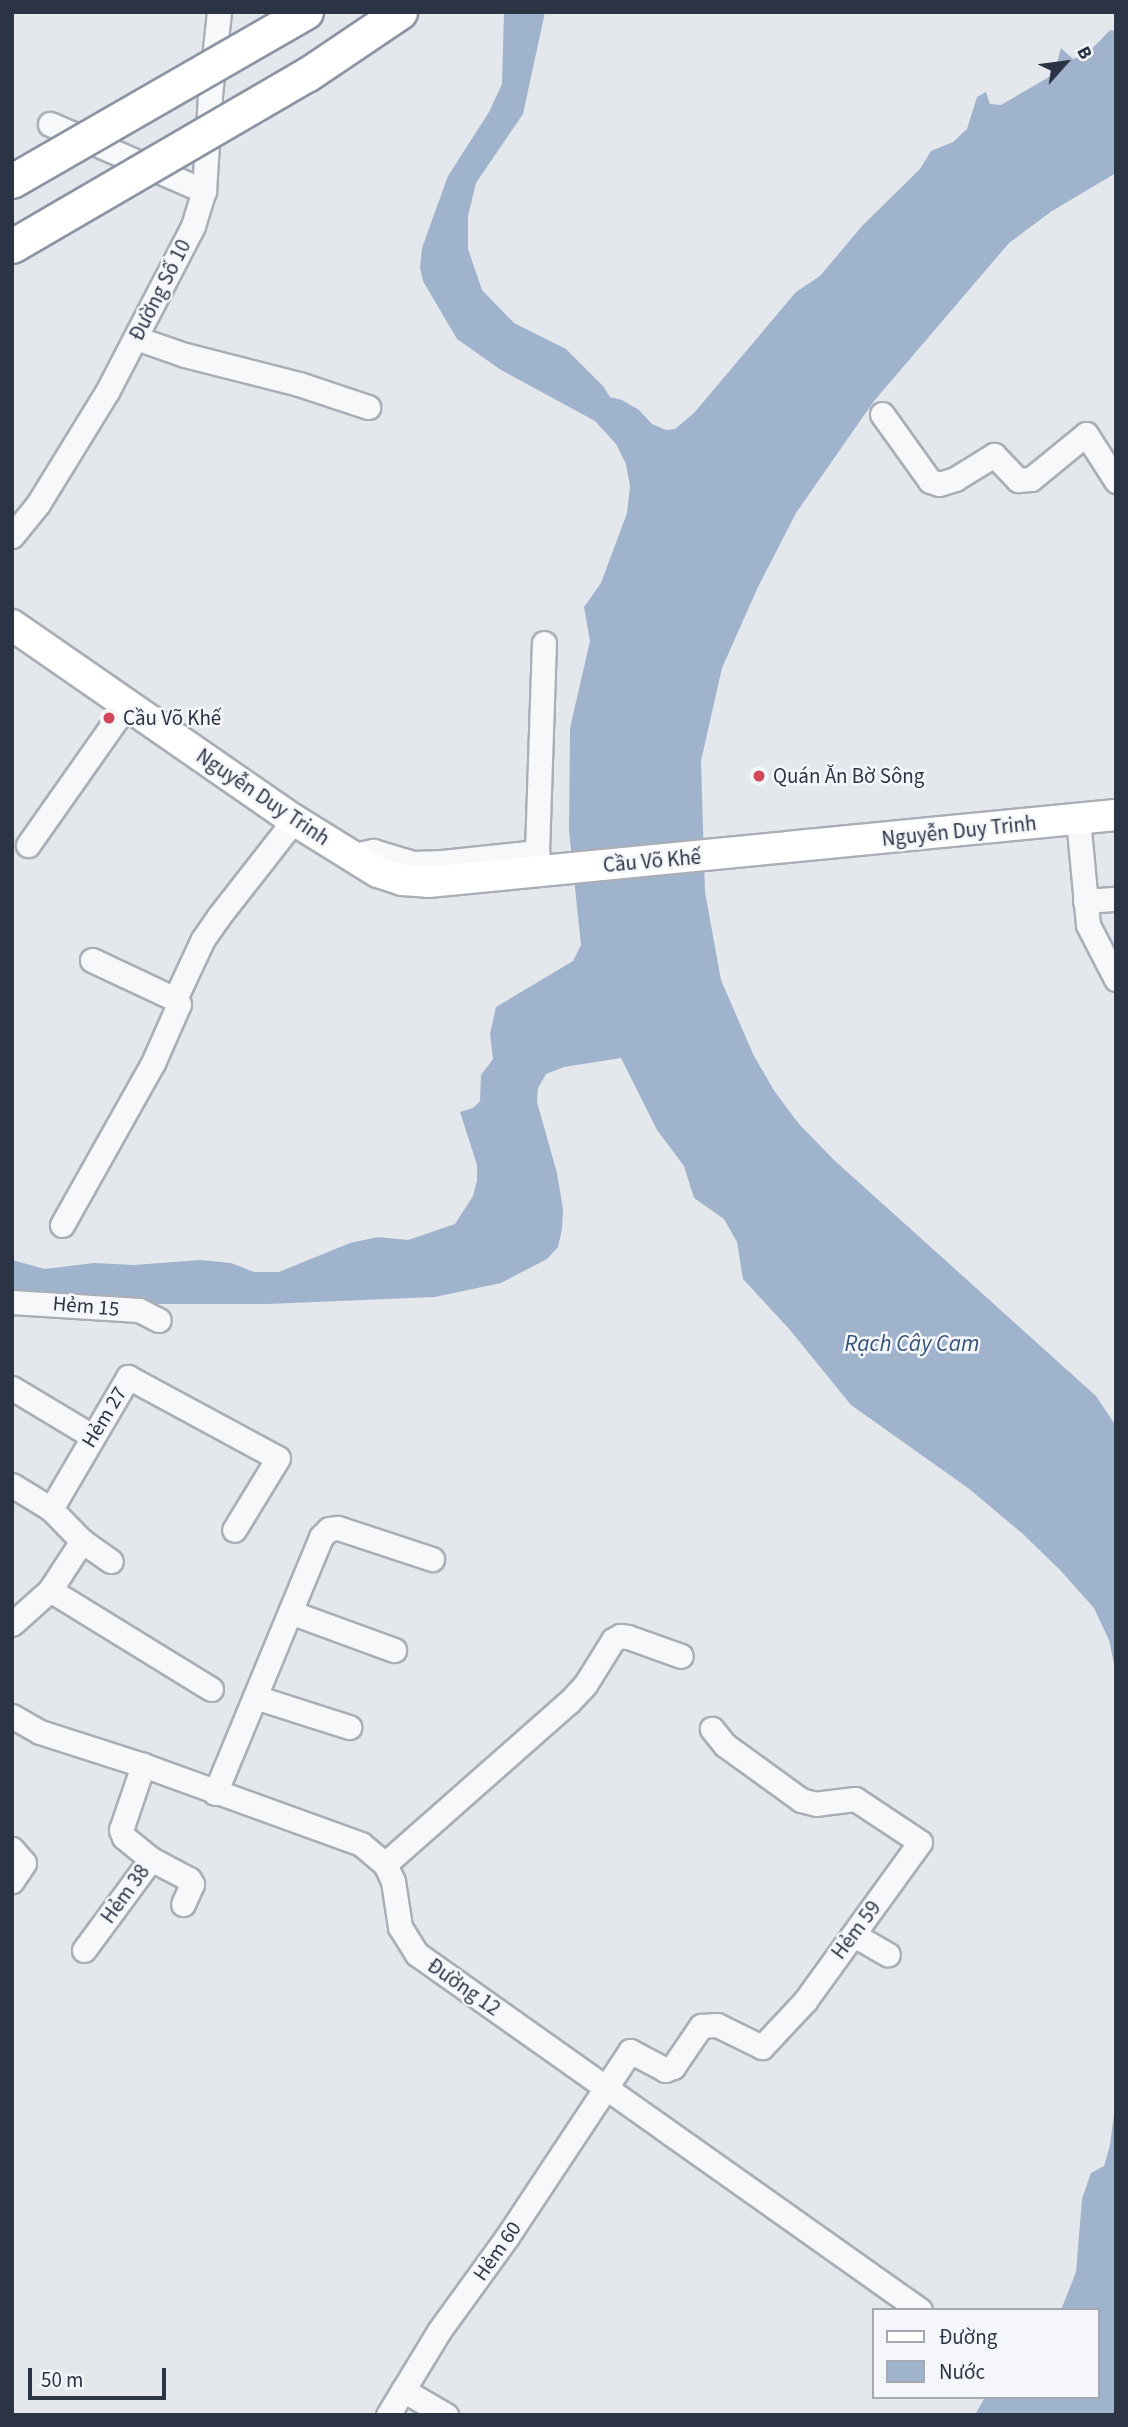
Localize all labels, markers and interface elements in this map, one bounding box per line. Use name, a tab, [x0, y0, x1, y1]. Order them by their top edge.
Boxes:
north arrow	[1030, 28, 1100, 98]
text: B	[1069, 41, 1099, 64]
street label: Đường Số 10	[124, 235, 196, 345]
place label: Cầu Võ Khế	[123, 705, 221, 731]
marker: Cầu Võ Khế	[101, 710, 117, 726]
street label: Nguyễn Duy Trinh	[192, 743, 334, 851]
place label: Quán Ăn Bờ Sông	[773, 763, 924, 789]
marker: Quán Ăn Bờ Sông	[751, 768, 767, 784]
street label: Nguyễn Duy Trinh	[880, 810, 1038, 852]
street label: Cầu Võ Khế	[602, 844, 702, 878]
street label: Hẻm 15	[52, 1291, 120, 1321]
water label: Rạch Cây Cam	[845, 1330, 979, 1358]
street label: Hẻm 27	[76, 1382, 132, 1452]
street label: Hẻm 38	[95, 1860, 155, 1928]
street label: Hẻm 59	[826, 1896, 886, 1964]
street label: Đường 12	[423, 1953, 505, 2021]
street label: Hẻm 60	[468, 2216, 526, 2286]
legend	[872, 2308, 1100, 2399]
text: Đường	[939, 2322, 997, 2352]
scale bar	[32, 2354, 170, 2398]
text: Nước	[939, 2357, 985, 2387]
text: 50 m	[41, 2365, 83, 2395]

